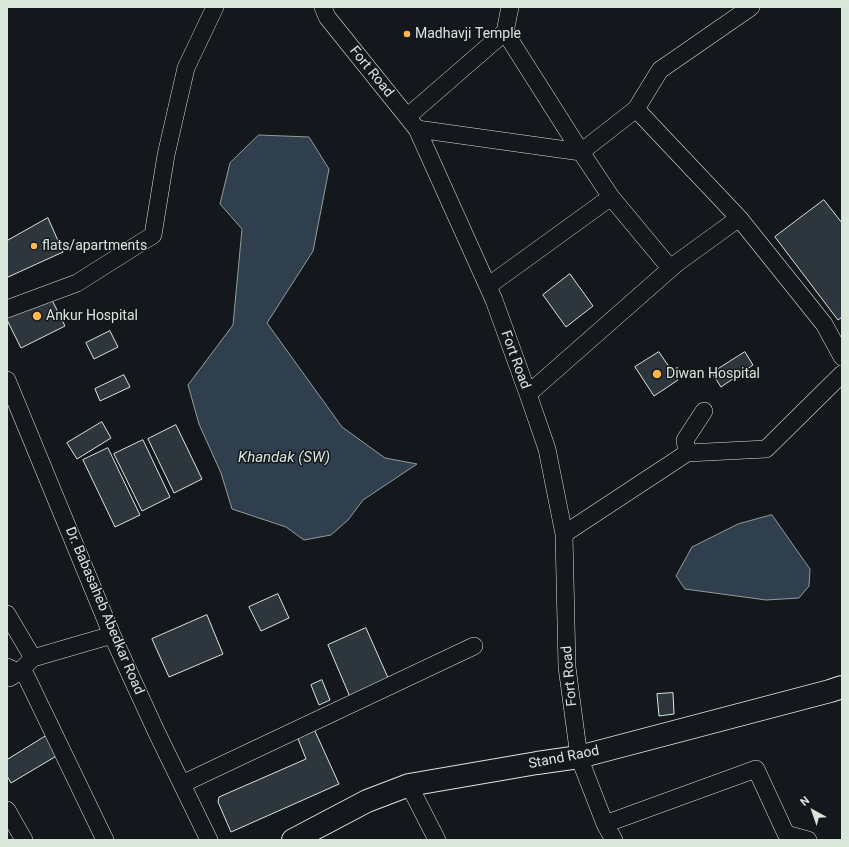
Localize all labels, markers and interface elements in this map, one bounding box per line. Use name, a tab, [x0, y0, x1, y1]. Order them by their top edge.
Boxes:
place label: Madhavji Temple	[415, 26, 521, 42]
marker: Madhavji Temple	[402, 29, 412, 39]
street label: Fort Road	[345, 43, 397, 101]
place label: flats/apartments	[42, 238, 147, 254]
marker: flats/apartments	[29, 241, 39, 251]
place label: Ankur Hospital	[46, 308, 138, 324]
marker: Ankur Hospital	[31, 310, 43, 322]
street label: Fort Road	[497, 329, 533, 391]
place label: Diwan Hospital	[666, 366, 760, 382]
marker: Diwan Hospital	[651, 368, 663, 380]
water label: Khandak (SW)	[238, 449, 330, 467]
street label: Dr. Babasaheb Abedkar Road	[61, 525, 147, 697]
street label: Fort Road	[559, 645, 581, 707]
street label: Stand Raod	[527, 743, 601, 773]
north arrow	[793, 791, 833, 831]
text: N	[798, 794, 812, 809]

